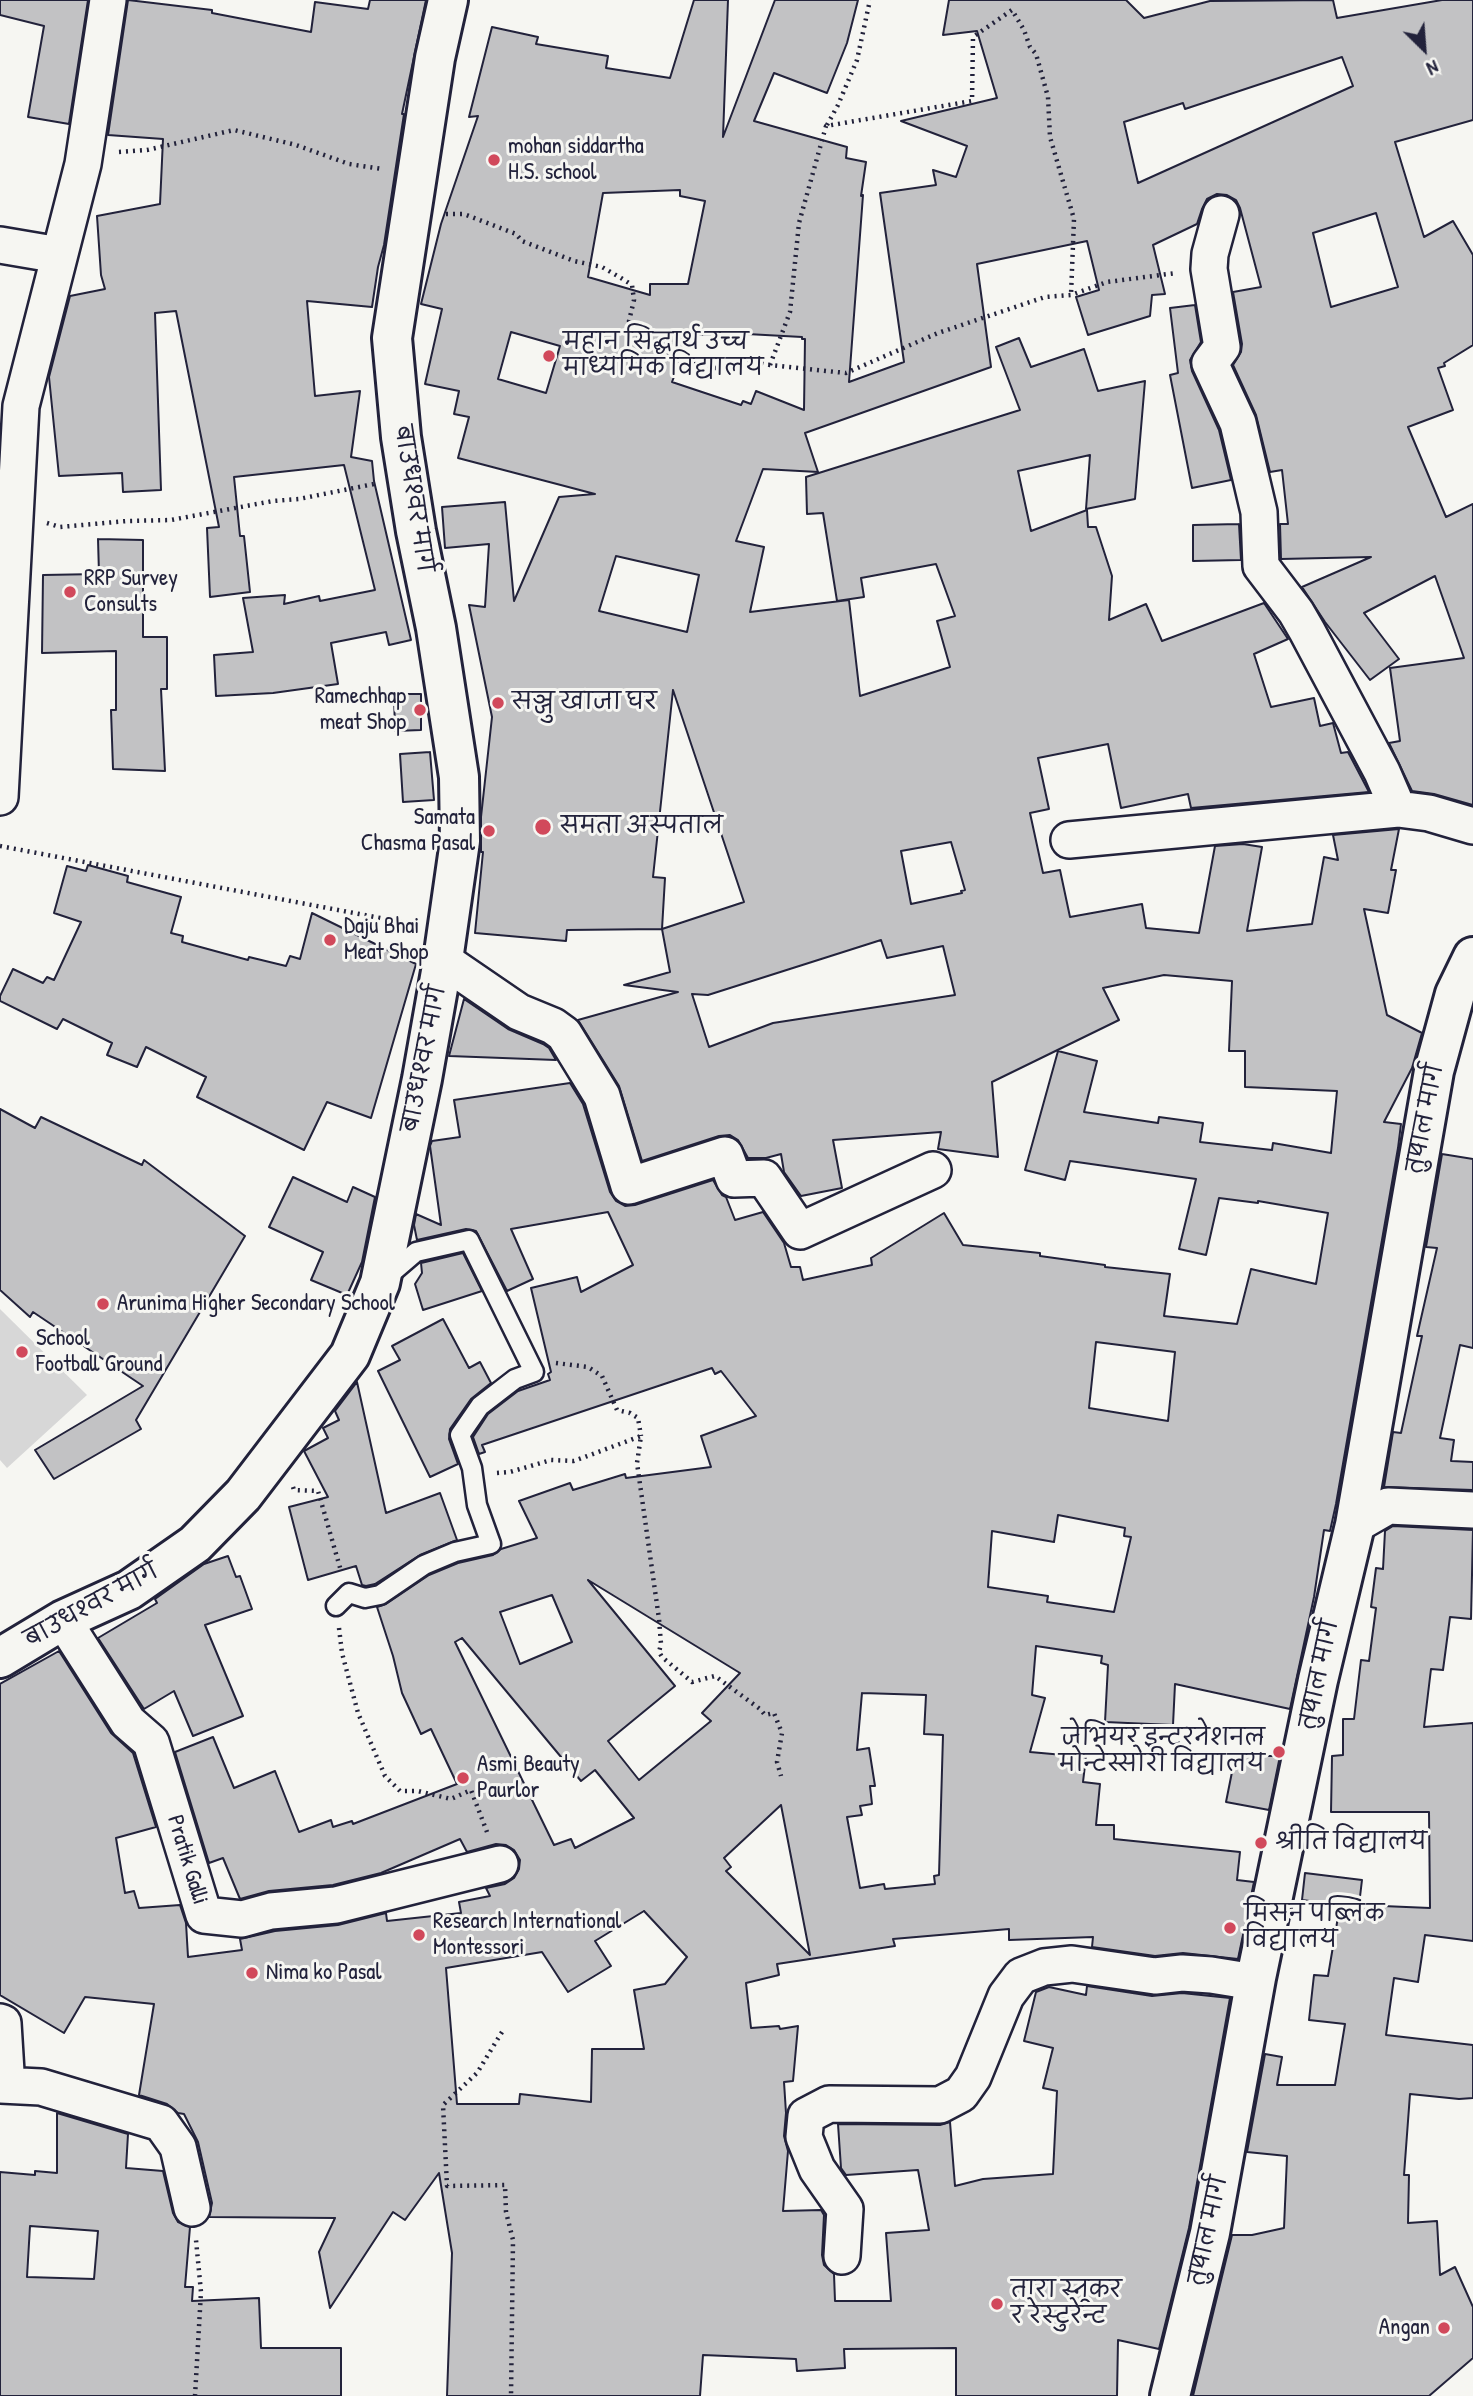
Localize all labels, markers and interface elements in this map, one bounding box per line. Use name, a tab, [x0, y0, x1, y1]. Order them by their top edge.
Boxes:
north arrow	[1389, 14, 1459, 84]
text: N	[1423, 54, 1443, 82]
place label: mohan siddartha H.S. school	[508, 133, 644, 187]
marker: mohan siddartha H.S. school	[486, 152, 502, 168]
place label: महान सिद्धार्थ उच्च माध्यमिक विद्यालय	[563, 329, 763, 383]
marker: महान सिद्धार्थ उच्च माध्यमिक विद्यालय	[541, 348, 557, 364]
street label: बाउधश्वर मार्ग	[388, 424, 438, 574]
place label: RRP Survey Consults	[84, 565, 178, 619]
marker: RRP Survey Consults	[62, 584, 78, 600]
place label: Ramechhap meat Shop	[315, 683, 406, 737]
place label: सञ्जु खाजा घर	[512, 689, 657, 717]
marker: सञ्जु खाजा घर	[490, 695, 506, 711]
marker: Ramechhap meat Shop	[412, 702, 428, 718]
place label: Samata Chasma Pasal	[361, 804, 475, 858]
place label: समता अस्पताल	[559, 813, 723, 841]
marker: समता अस्पताल	[533, 817, 553, 837]
marker: Samata Chasma Pasal	[481, 823, 497, 839]
place label: Daju Bhai Meat Shop	[344, 913, 428, 967]
marker: Daju Bhai Meat Shop	[322, 932, 338, 948]
street label: बाउधश्वर मार्ग	[397, 984, 453, 1134]
street label: तुषाल मार्ग	[1402, 1062, 1450, 1176]
place label: Arunima Higher Secondary School	[117, 1290, 395, 1318]
marker: Arunima Higher Secondary School	[95, 1296, 111, 1312]
place label: School Football Ground	[36, 1325, 162, 1379]
marker: School Football Ground	[14, 1344, 30, 1360]
street label: बाउधश्वर मार्ग	[20, 1558, 164, 1654]
street label: तुषाल मार्ग	[1295, 1618, 1345, 1732]
place label: जेभियर इन्टरनेशनल मोन्टेस्सोरी विद्यालय	[1059, 1725, 1265, 1779]
marker: जेभियर इन्टरनेशनल मोन्टेस्सोरी विद्यालय	[1271, 1744, 1287, 1760]
place label: Asmi Beauty Paurlor	[477, 1751, 580, 1805]
marker: Asmi Beauty Paurlor	[455, 1770, 471, 1786]
street label: Pratik Galli	[160, 1812, 214, 1908]
place label: श्रीति विद्यालय	[1275, 1829, 1427, 1857]
marker: श्रीति विद्यालय	[1253, 1835, 1269, 1851]
place label: मिसन पब्लिक विद्यालय	[1244, 1901, 1384, 1955]
place label: Research International Montessori	[433, 1908, 621, 1962]
marker: मिसन पब्लिक विद्यालय	[1222, 1920, 1238, 1936]
marker: Research International Montessori	[411, 1927, 427, 1943]
place label: Nima ko Pasal	[266, 1959, 382, 1987]
marker: Nima ko Pasal	[244, 1965, 260, 1981]
street label: तुषाल मार्ग	[1184, 2174, 1234, 2288]
place label: तारा स्नूकर र रेस्टुरेन्ट	[1011, 2277, 1122, 2331]
marker: तारा स्नूकर र रेस्टुरेन्ट	[989, 2296, 1005, 2312]
place label: Angan	[1379, 2314, 1430, 2342]
marker: Angan	[1436, 2320, 1452, 2336]

